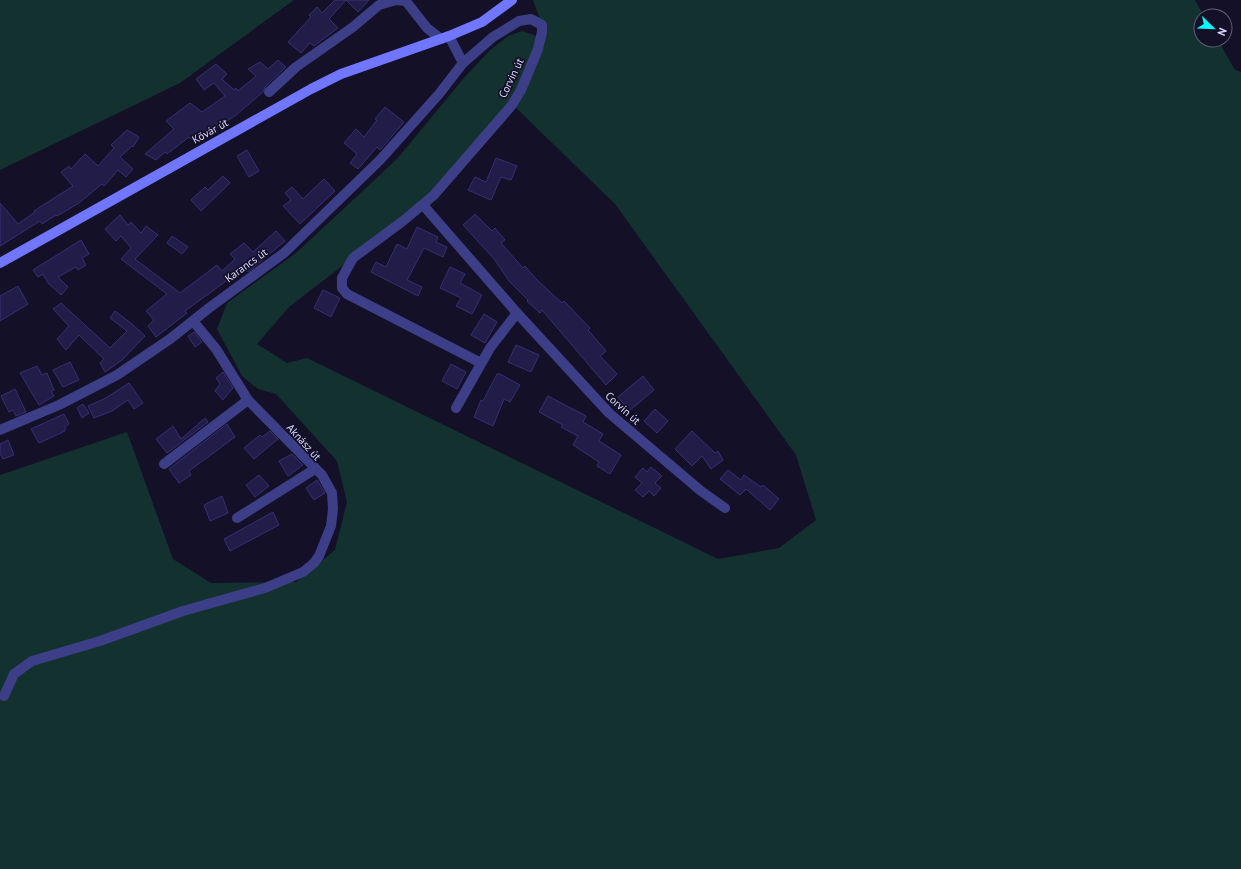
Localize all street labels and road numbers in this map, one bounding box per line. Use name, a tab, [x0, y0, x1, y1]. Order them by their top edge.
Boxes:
street label: Corvin út	[495, 56, 527, 100]
street label: Kővár út	[189, 115, 231, 147]
street label: Karancs út	[222, 245, 270, 285]
street label: Corvin út	[603, 389, 644, 428]
street label: Aknász út	[284, 421, 324, 464]

